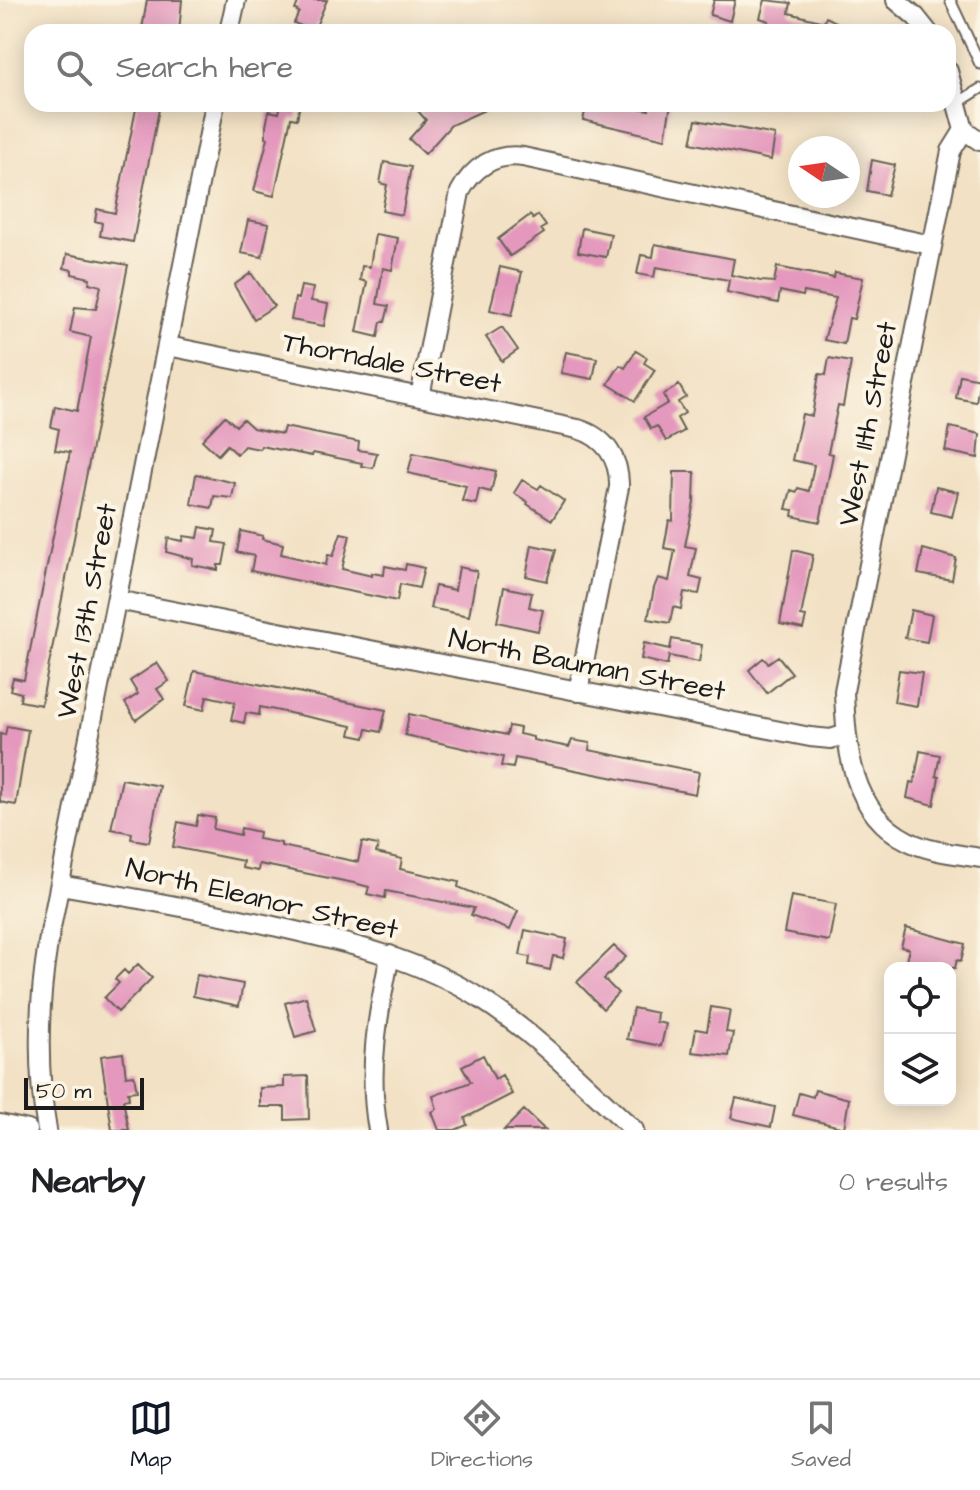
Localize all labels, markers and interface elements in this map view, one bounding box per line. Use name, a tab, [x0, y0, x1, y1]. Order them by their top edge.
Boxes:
search box	[24, 24, 956, 112]
icon: search	[52, 46, 96, 90]
text: Search here	[116, 47, 293, 89]
north arrow	[788, 136, 860, 208]
street label: West 11th Street	[829, 318, 907, 530]
street label: Thorndale Street	[279, 323, 505, 403]
street label: West 13th Street	[47, 499, 127, 722]
street label: North Bauman Street	[445, 619, 729, 711]
street label: North Eleanor Street	[122, 849, 403, 949]
map controls	[884, 962, 956, 1106]
button: locate	[884, 962, 956, 1034]
button: layers	[884, 1034, 956, 1106]
scale bar	[24, 1074, 144, 1110]
text: 50 m	[36, 1076, 91, 1107]
text: Nearby	[32, 1158, 146, 1206]
text: 0 results	[839, 1164, 948, 1200]
tab: Map	[129, 1396, 173, 1475]
tab: Directions	[431, 1396, 533, 1475]
tab: Saved	[791, 1396, 851, 1475]

